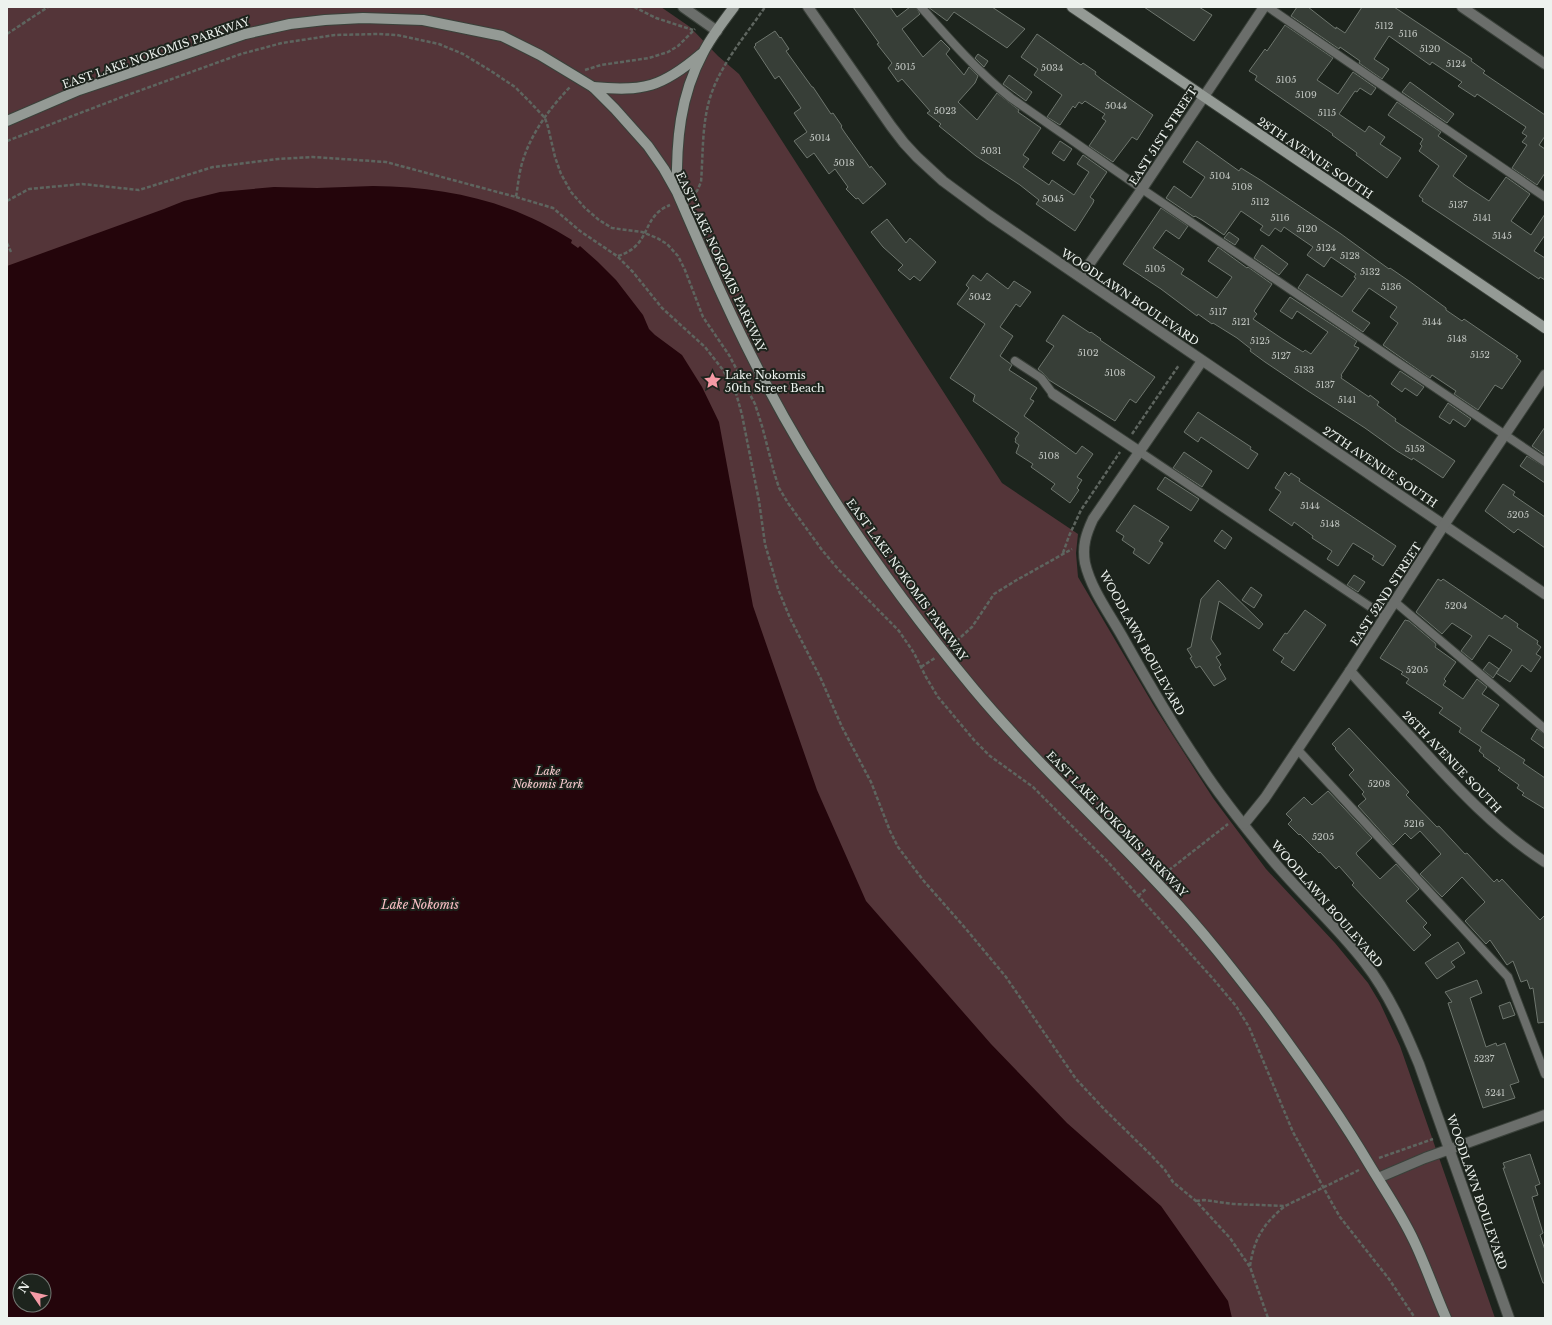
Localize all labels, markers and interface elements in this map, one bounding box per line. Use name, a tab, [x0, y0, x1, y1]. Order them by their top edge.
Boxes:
street label: EAST LAKE NOKOMIS PARKWAY	[61, 14, 252, 92]
house number: 5112	[1375, 20, 1393, 31]
house number: 5116	[1399, 28, 1418, 39]
house number: 5120	[1419, 43, 1441, 54]
house number: 5124	[1446, 58, 1466, 69]
house number: 5015	[895, 61, 915, 72]
house number: 5034	[1041, 62, 1063, 73]
house number: 5105	[1276, 74, 1296, 85]
street label: EAST 51ST STREET	[1126, 84, 1200, 188]
house number: 5109	[1295, 89, 1317, 100]
house number: 5044	[1105, 100, 1127, 111]
house number: 5023	[934, 105, 956, 116]
house number: 5115	[1318, 107, 1336, 118]
street label: 28TH AVENUE SOUTH	[1255, 114, 1375, 202]
house number: 5014	[810, 132, 830, 143]
house number: 5031	[980, 145, 1002, 156]
house number: 5018	[833, 157, 855, 168]
street label: EAST LAKE NOKOMIS PARKWAY	[673, 170, 769, 355]
house number: 5104	[1210, 170, 1230, 181]
house number: 5108	[1231, 181, 1253, 192]
house number: 5045	[1042, 193, 1064, 204]
house number: 5112	[1251, 196, 1269, 207]
house number: 5137	[1448, 199, 1468, 210]
house number: 5116	[1271, 212, 1290, 223]
house number: 5141	[1473, 212, 1491, 223]
house number: 5120	[1296, 223, 1318, 234]
house number: 5145	[1492, 230, 1512, 241]
house number: 5124	[1316, 242, 1336, 253]
street label: WOODLAWN BOULEVARD	[1058, 245, 1202, 349]
house number: 5128	[1340, 250, 1360, 261]
house number: 5105	[1145, 263, 1165, 274]
house number: 5132	[1360, 266, 1380, 277]
house number: 5136	[1381, 281, 1401, 292]
house number: 5042	[969, 291, 991, 302]
house number: 5117	[1209, 306, 1227, 317]
house number: 5121	[1232, 316, 1250, 327]
house number: 5144	[1422, 316, 1442, 327]
house number: 5148	[1447, 333, 1467, 344]
house number: 5125	[1250, 335, 1270, 346]
house number: 5102	[1077, 347, 1099, 358]
house number: 5152	[1470, 349, 1490, 360]
house number: 5127	[1271, 350, 1291, 361]
house number: 5133	[1294, 364, 1314, 375]
house number: 5108	[1104, 367, 1126, 378]
place label: Lake Nokomis 50th Street Beach	[725, 368, 825, 395]
place icon: Lake Nokomis 50th Street Beach	[702, 371, 722, 391]
house number: 5137	[1315, 379, 1335, 390]
house number: 5141	[1338, 394, 1356, 405]
street label: 27TH AVENUE SOUTH	[1320, 423, 1440, 511]
house number: 5153	[1405, 443, 1425, 454]
house number: 5108	[1038, 450, 1060, 461]
street label: EAST LAKE NOKOMIS PARKWAY	[843, 496, 971, 665]
house number: 5144	[1300, 500, 1320, 511]
house number: 5205	[1507, 509, 1529, 520]
house number: 5148	[1320, 518, 1340, 529]
street label: EAST 52ND STREET	[1347, 540, 1425, 648]
street label: WOODLAWN BOULEVARD	[1096, 567, 1188, 718]
house number: 5204	[1445, 600, 1467, 611]
house number: 5205	[1406, 664, 1428, 675]
street label: 26TH AVENUE SOUTH	[1400, 708, 1504, 816]
street label: EAST LAKE NOKOMIS PARKWAY	[1043, 748, 1191, 900]
park label: Lake Nokomis Park	[512, 764, 584, 791]
house number: 5208	[1368, 778, 1390, 789]
house number: 5216	[1404, 818, 1424, 829]
house number: 5205	[1312, 831, 1334, 842]
street label: WOODLAWN BOULEVARD	[1267, 837, 1386, 970]
water label: Lake Nokomis	[380, 897, 459, 912]
house number: 5237	[1474, 1053, 1495, 1064]
house number: 5241	[1485, 1087, 1505, 1098]
street label: WOODLAWN BOULEVARD	[1443, 1112, 1510, 1272]
north arrow	[12, 1273, 52, 1313]
text: N	[15, 1279, 33, 1296]

